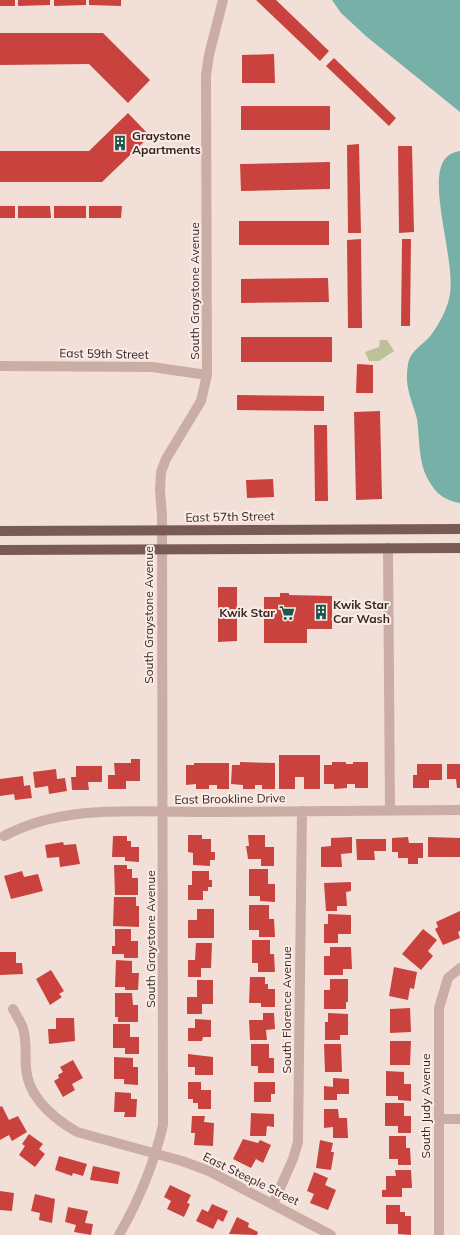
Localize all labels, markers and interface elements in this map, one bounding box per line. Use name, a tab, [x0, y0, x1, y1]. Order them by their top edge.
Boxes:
place label: Graystone Apartments	[132, 128, 201, 157]
building icon: Graystone Apartments	[111, 134, 129, 152]
street label: South Graystone Avenue	[187, 222, 202, 360]
street label: East 59th Street	[59, 345, 149, 362]
street label: East 57th Street	[185, 508, 275, 525]
street label: South Graystone Avenue	[141, 546, 156, 684]
place label: Kwik Star Car Wash	[333, 597, 390, 626]
building icon: Kwik Star Car Wash	[312, 603, 330, 621]
supermarket icon: Kwik Star	[278, 604, 296, 622]
place label: Kwik Star	[219, 605, 275, 620]
street label: East Brookline Drive	[174, 790, 286, 807]
street label: South Graystone Avenue	[143, 870, 158, 1008]
street label: South Florence Avenue	[279, 946, 294, 1074]
street label: South Judy Avenue	[418, 1054, 433, 1159]
street label: East Steeple Street	[201, 1149, 302, 1208]

